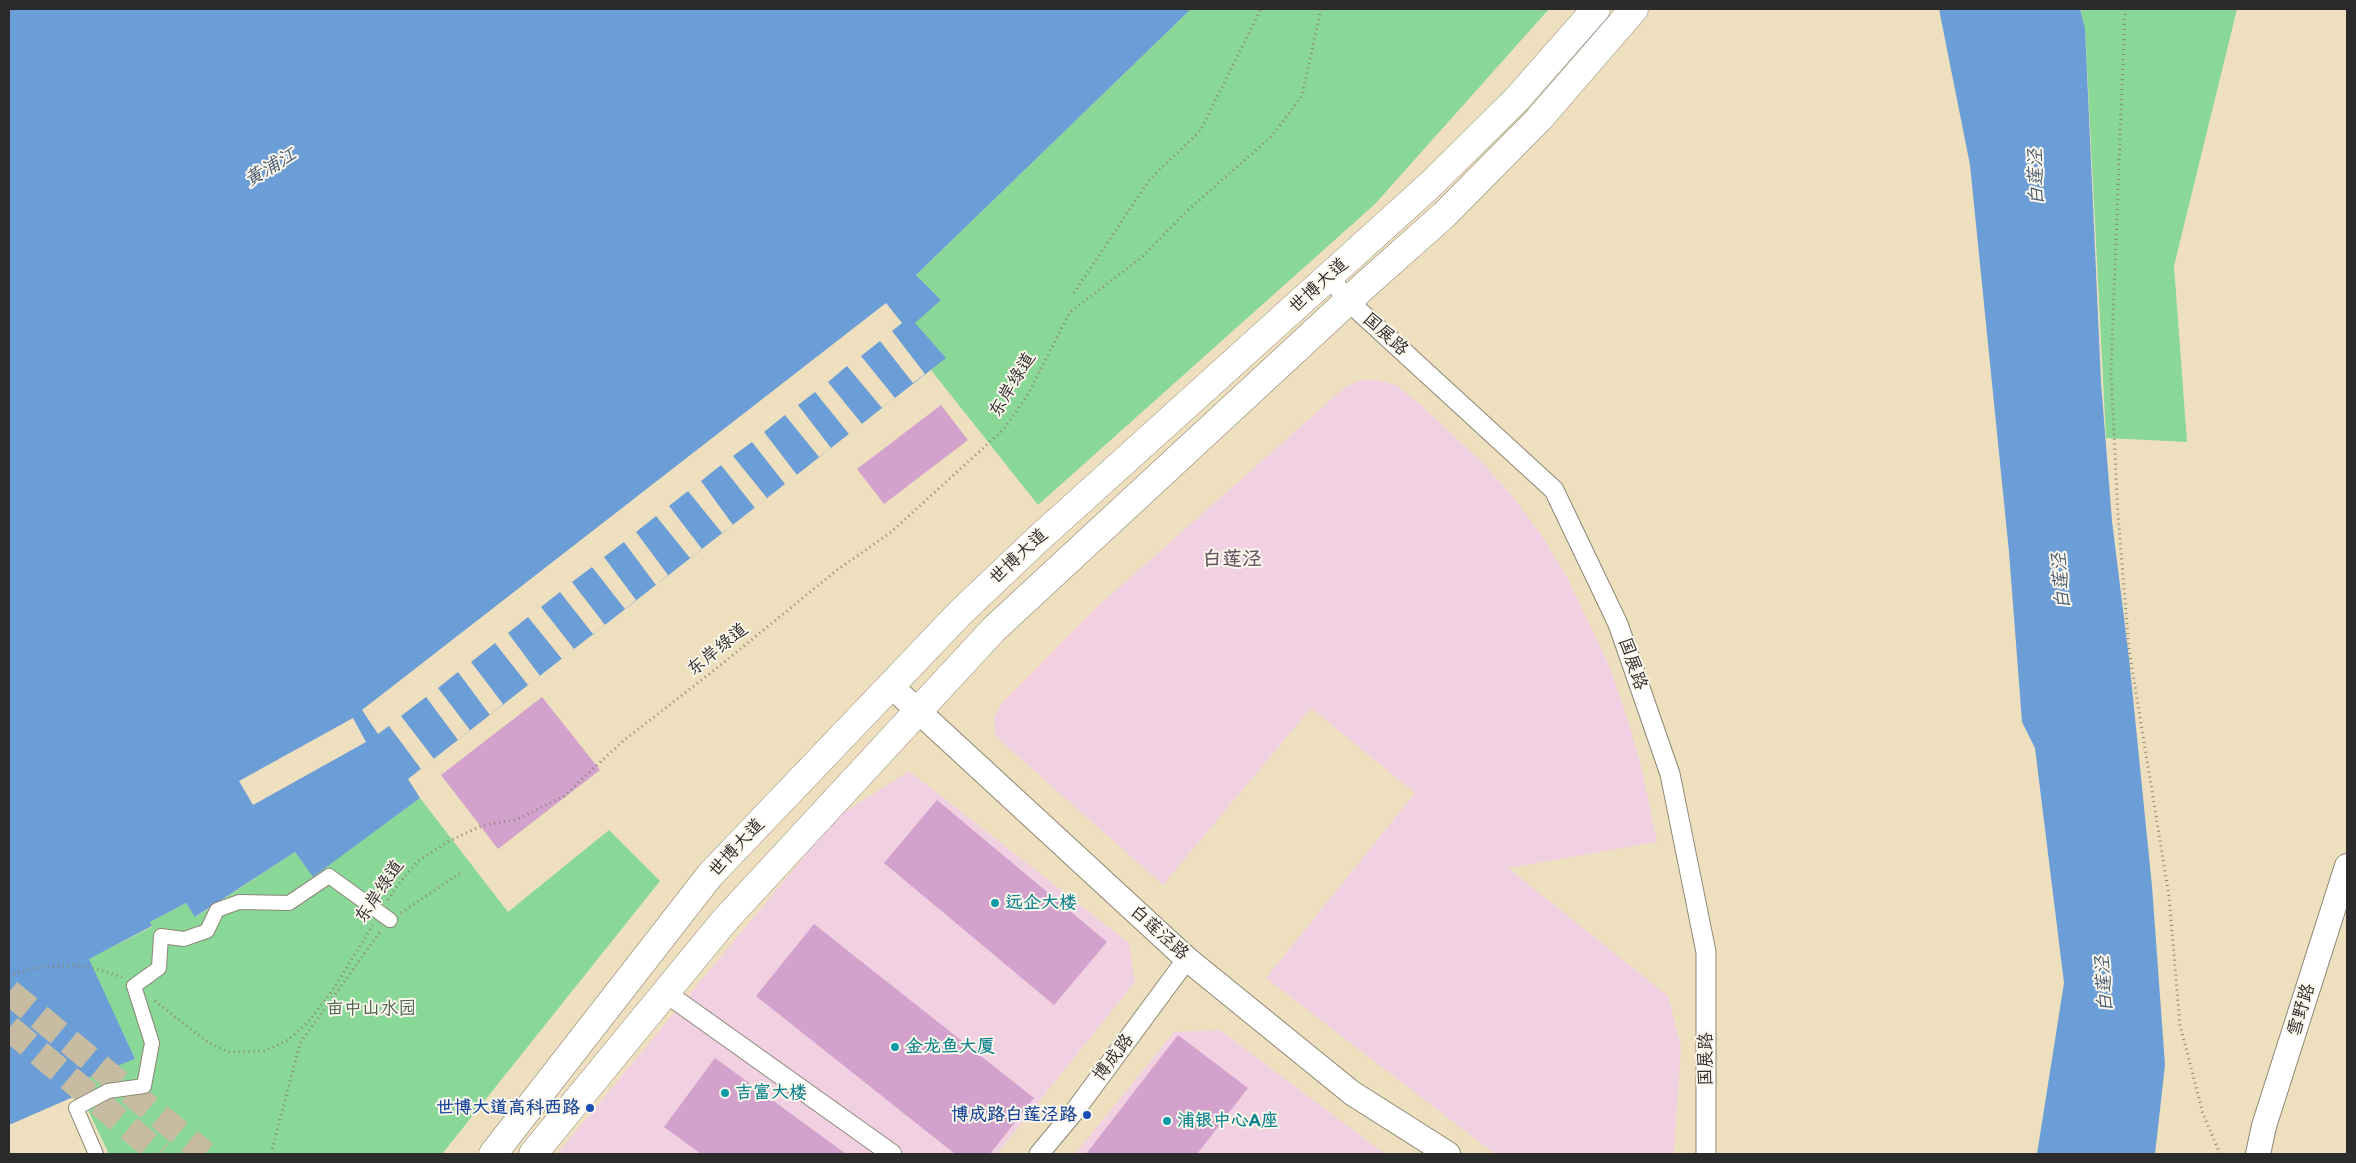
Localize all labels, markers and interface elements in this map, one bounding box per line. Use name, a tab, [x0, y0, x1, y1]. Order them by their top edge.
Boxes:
water label: 黄浦江	[241, 144, 301, 192]
water label: 白莲泾	[2025, 148, 2049, 206]
street label: 世博大道	[1285, 254, 1353, 318]
street label: 国展路	[1358, 309, 1412, 361]
street label: 东岸绿道	[985, 349, 1041, 421]
street label: 世博大道	[985, 525, 1053, 589]
district label: 白莲泾	[1202, 548, 1262, 572]
water label: 白莲泾	[2048, 552, 2076, 610]
street label: 东岸绿道	[683, 619, 753, 681]
street label: 国展路	[1613, 635, 1651, 693]
street label: 世博大道	[705, 814, 769, 882]
street label: 东岸绿道	[351, 856, 409, 928]
place label: 远企大楼	[1005, 892, 1077, 914]
marker: 远企大楼	[989, 897, 1001, 909]
street label: 白莲泾路	[1125, 901, 1193, 965]
water label: 白莲泾	[2092, 955, 2118, 1013]
street label: 雪野路	[2284, 981, 2320, 1039]
park label: 亩中山水园	[326, 998, 416, 1020]
street label: 博成路	[1089, 1030, 1139, 1086]
street label: 国展路	[1695, 1032, 1717, 1086]
place label: 金龙鱼大厦	[905, 1036, 995, 1058]
marker: 金龙鱼大厦	[889, 1041, 901, 1053]
place label: 吉富大楼	[735, 1082, 807, 1104]
marker: 吉富大楼	[719, 1087, 731, 1099]
place label: 世博大道高科西路	[436, 1097, 580, 1119]
marker: 世博大道高科西路	[584, 1102, 596, 1114]
place label: 博成路白莲泾路	[951, 1104, 1077, 1126]
marker: 博成路白莲泾路	[1081, 1109, 1093, 1121]
place label: 浦银中心A座	[1177, 1110, 1279, 1132]
marker: 浦银中心A座	[1161, 1115, 1173, 1127]

